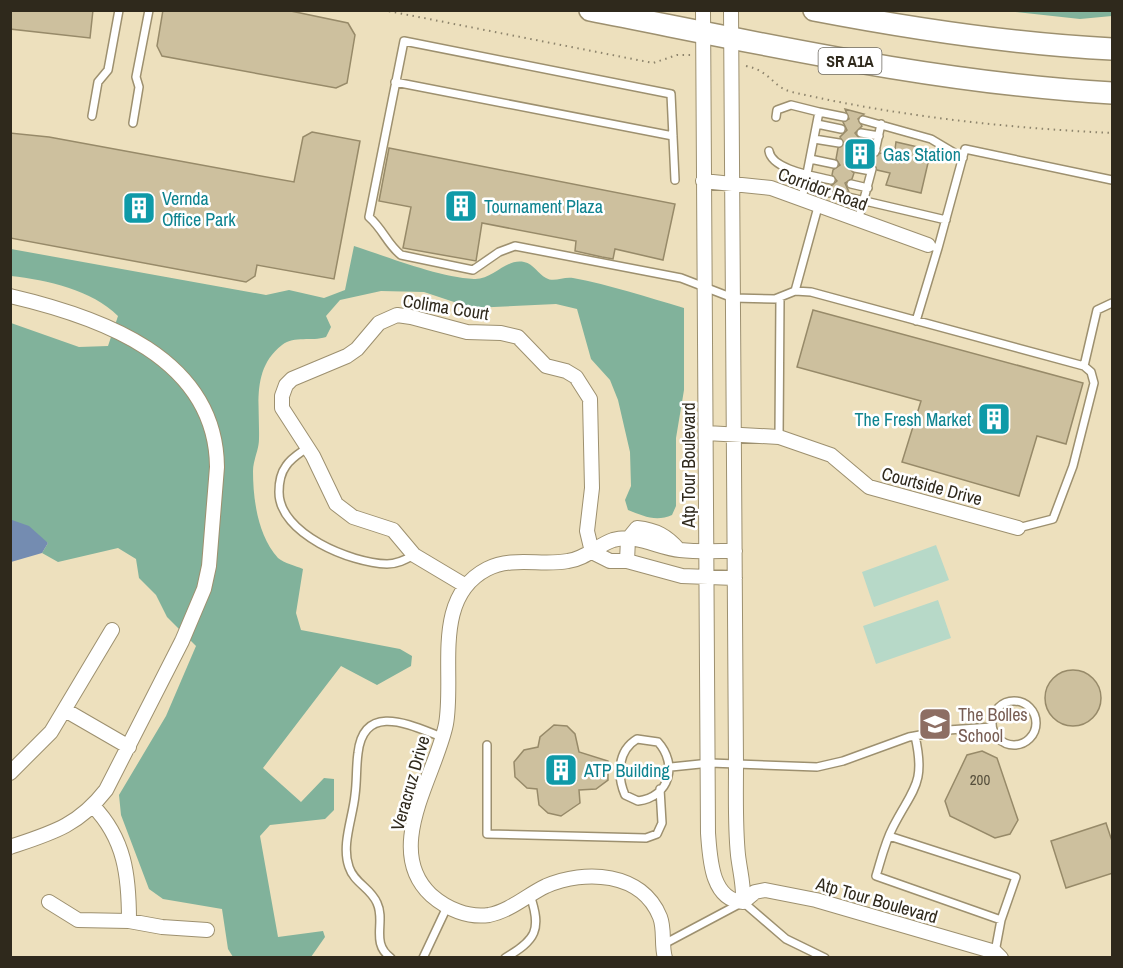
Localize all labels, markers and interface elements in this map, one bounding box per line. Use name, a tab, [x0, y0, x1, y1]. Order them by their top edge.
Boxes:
road number: SR A1A	[818, 48, 882, 74]
building icon: Gas Station	[842, 136, 878, 172]
place label: Gas Station	[883, 142, 961, 167]
street label: Corridor Road	[775, 161, 871, 217]
place label: Vernda Office Park	[162, 186, 236, 232]
building icon: Tournament Plaza	[443, 188, 479, 224]
building icon: Vernda Office Park	[121, 190, 157, 226]
place label: Tournament Plaza	[484, 194, 603, 219]
street label: Colima Court	[401, 288, 491, 326]
building icon: The Fresh Market	[976, 401, 1012, 437]
street label: Atp Tour Boulevard	[676, 402, 701, 529]
place label: The Fresh Market	[855, 407, 971, 432]
street label: Courtside Drive	[879, 461, 985, 511]
place label: The Bolles School	[958, 702, 1028, 748]
school or university icon: The Bolles School	[917, 706, 953, 742]
street label: Veracruz Drive	[385, 733, 435, 833]
building icon: ATP Building	[543, 752, 579, 788]
place label: ATP Building	[583, 758, 670, 783]
house number: 200	[970, 769, 990, 790]
street label: Atp Tour Boulevard	[812, 870, 941, 929]

